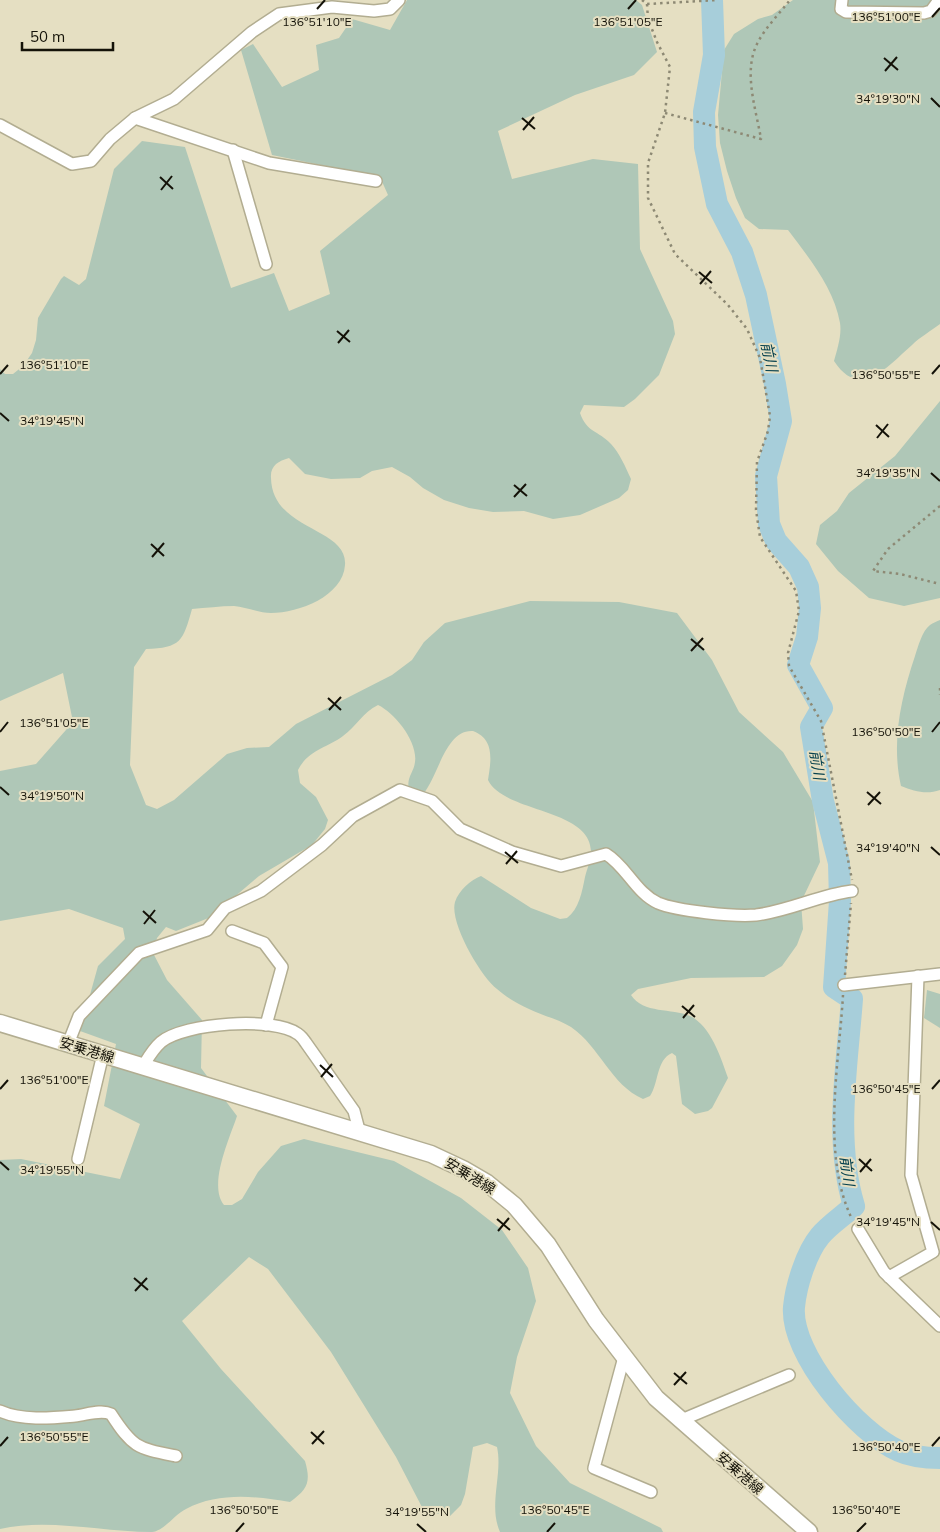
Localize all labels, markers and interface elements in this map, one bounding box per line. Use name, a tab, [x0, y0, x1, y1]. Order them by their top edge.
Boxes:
text: 136°51'00"E	[851, 9, 921, 24]
text: 136°51'10"E	[282, 14, 352, 29]
text: 136°51'05"E	[593, 14, 663, 29]
scale bar	[22, 20, 114, 52]
text: 50 m	[30, 27, 65, 46]
text: 34°19'30"N	[856, 91, 920, 106]
water label: 前川	[757, 340, 782, 375]
text: 136°51'10"E	[19, 357, 89, 372]
text: 136°50'55"E	[851, 367, 921, 382]
text: 34°19'45"N	[20, 413, 84, 428]
text: 34°19'35"N	[856, 465, 920, 480]
text: 136°51'05"E	[19, 715, 89, 730]
text: 136°50'50"E	[851, 724, 921, 739]
water label: 前川	[806, 749, 830, 783]
text: 34°19'50"N	[20, 788, 84, 803]
text: 34°19'40"N	[856, 840, 920, 855]
street label: 安乗港線	[58, 1033, 116, 1067]
text: 136°51'00"E	[19, 1072, 89, 1087]
text: 136°50'45"E	[851, 1081, 921, 1096]
street label: 安乗港線	[441, 1154, 499, 1198]
water label: 前川	[836, 1155, 859, 1189]
text: 34°19'55"N	[20, 1162, 84, 1177]
text: 34°19'45"N	[856, 1214, 920, 1229]
text: 136°50'55"E	[19, 1429, 89, 1444]
text: 136°50'40"E	[851, 1439, 921, 1454]
street label: 安乗港線	[713, 1448, 767, 1498]
text: 136°50'50"E	[209, 1502, 279, 1517]
text: 136°50'45"E	[520, 1502, 590, 1517]
text: 136°50'40"E	[831, 1502, 901, 1517]
text: 34°19'55"N	[385, 1504, 449, 1519]

